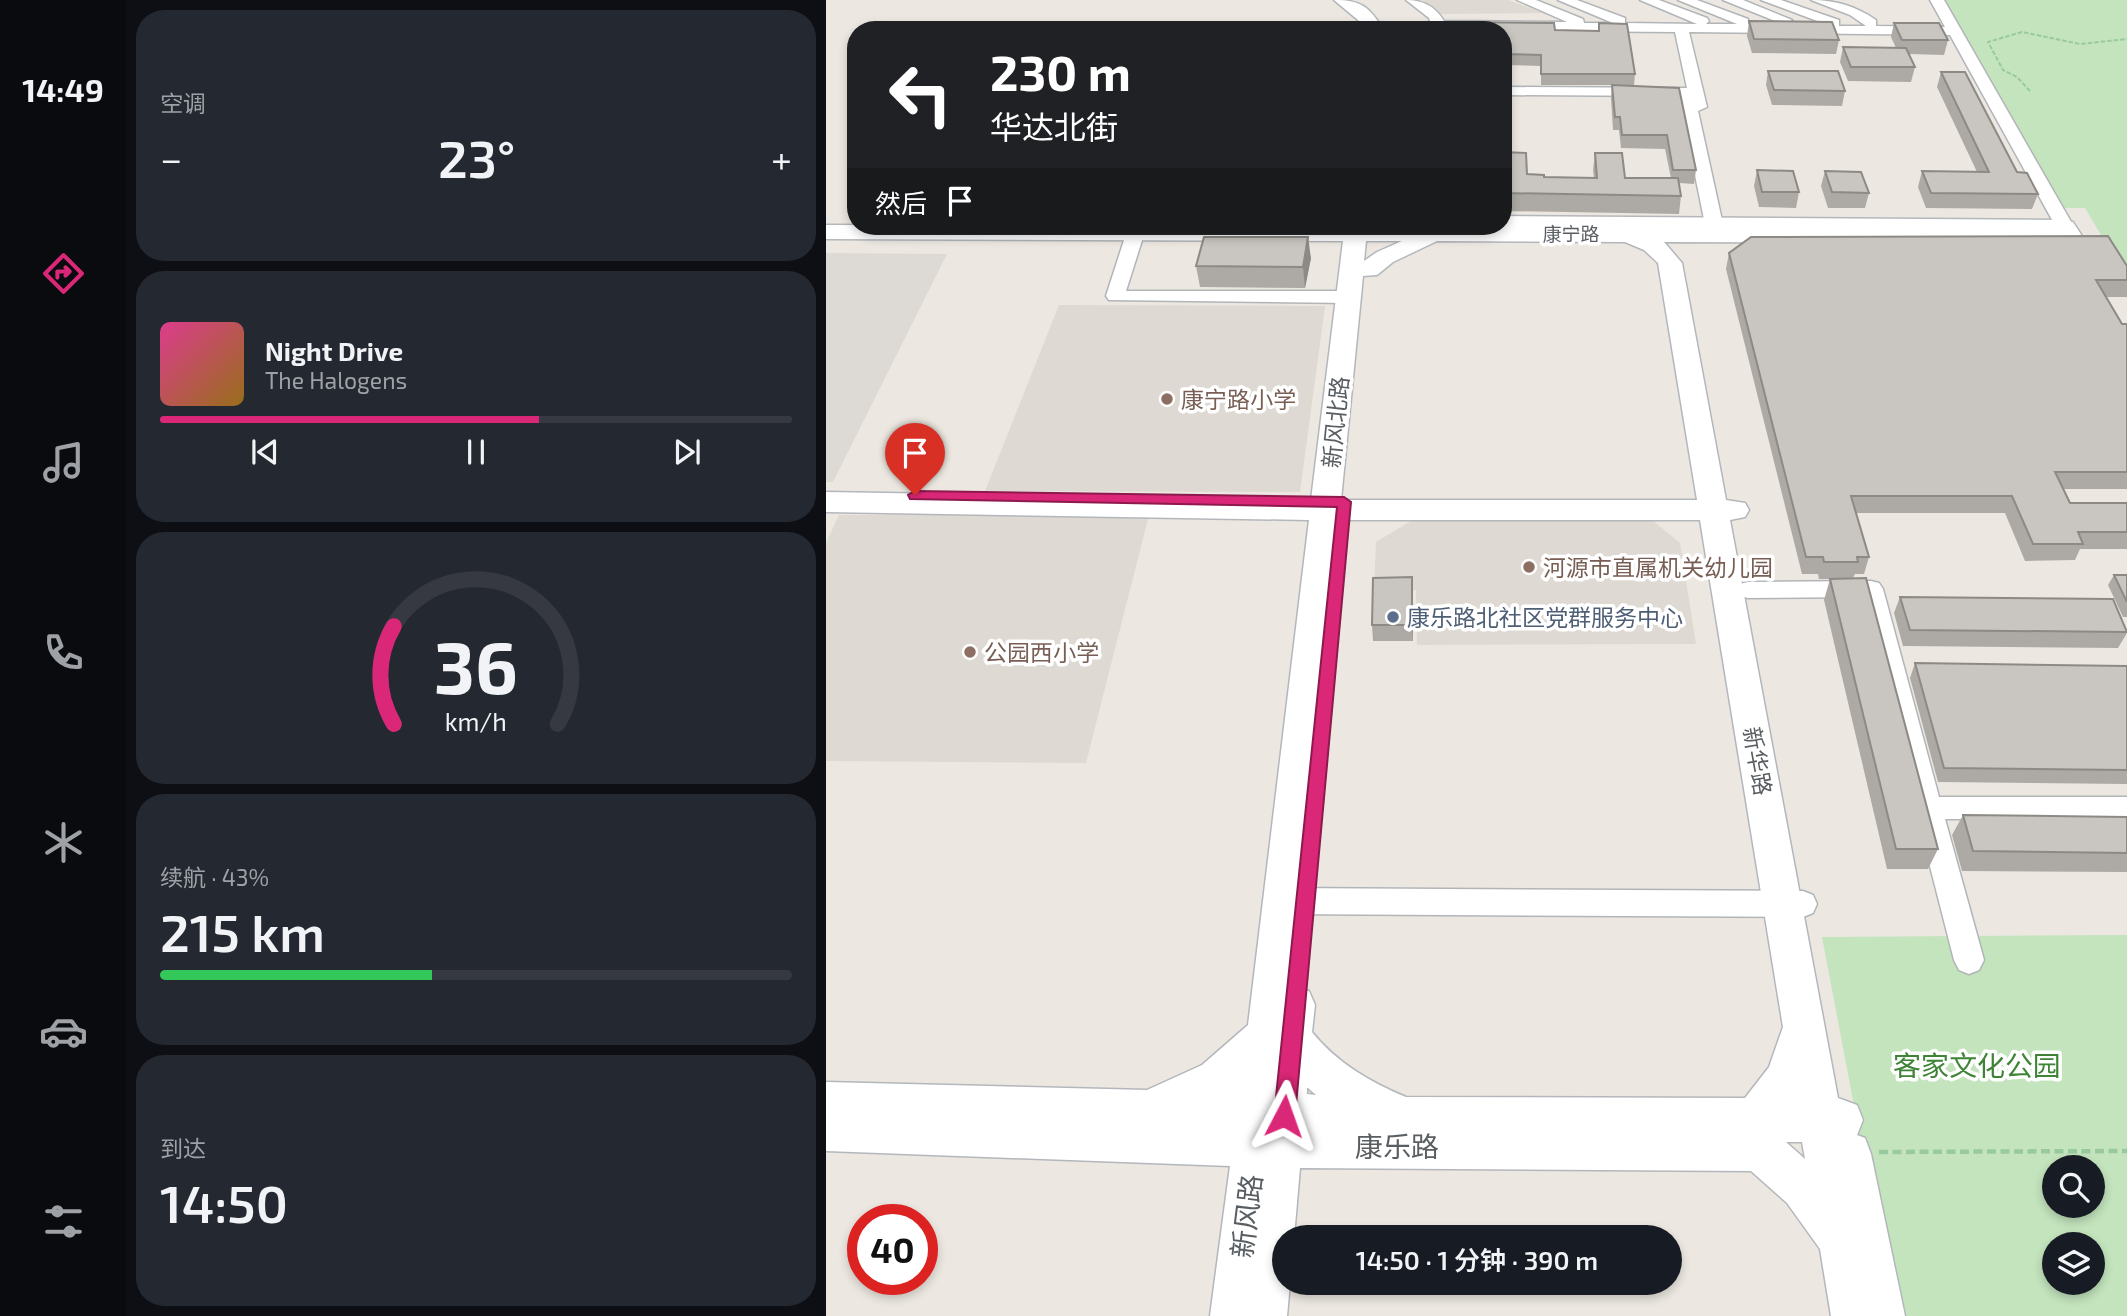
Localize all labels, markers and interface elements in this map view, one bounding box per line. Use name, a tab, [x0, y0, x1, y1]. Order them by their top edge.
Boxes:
text: 230 m	[990, 42, 1131, 101]
icon: left	[875, 49, 966, 140]
text: 14:49	[22, 70, 104, 108]
text: 空调	[160, 89, 206, 117]
text: 华达北街	[990, 107, 1118, 145]
text: 23°	[438, 126, 515, 188]
text: −	[160, 135, 182, 181]
text: +	[771, 135, 792, 181]
icon: arrive	[941, 182, 979, 220]
text: 然后	[875, 187, 927, 218]
street label: 康宁路	[1542, 222, 1600, 245]
icon: directions	[39, 249, 88, 298]
text: Night Drive	[265, 335, 403, 366]
text: The Halogens	[265, 366, 407, 394]
street label: 新风北路	[1316, 375, 1354, 469]
place label: 康宁路小学	[1181, 385, 1296, 413]
marker: 康宁路小学	[1159, 391, 1175, 407]
pin	[885, 423, 945, 495]
icon: previous	[246, 433, 284, 471]
icon: pause	[457, 433, 495, 471]
icon: next	[668, 433, 706, 471]
icon: arrive	[896, 434, 934, 472]
icon: music	[39, 438, 88, 487]
place label: 河源市直属机关幼儿园	[1543, 553, 1773, 581]
marker: 河源市直属机关幼儿园	[1521, 559, 1537, 575]
place label: 康乐路北社区党群服务中心	[1407, 603, 1683, 631]
marker: 康乐路北社区党群服务中心	[1385, 609, 1401, 625]
text: 36	[434, 621, 518, 709]
icon: phone	[39, 628, 88, 677]
place label: 公园西小学	[984, 638, 1099, 666]
marker: 公园西小学	[962, 644, 978, 660]
text: km/h	[445, 706, 507, 736]
street label: 新华路	[1738, 725, 1778, 797]
icon: climate	[39, 818, 88, 867]
text: 续航 · 43%	[160, 863, 269, 891]
text: 215 km	[160, 900, 325, 962]
icon: car	[39, 1007, 88, 1056]
park label: 客家文化公园	[1893, 1048, 2061, 1082]
position arrow	[1247, 1079, 1321, 1153]
street label: 康乐路	[1355, 1129, 1439, 1163]
text: 到达	[160, 1134, 206, 1162]
map controls	[2042, 1155, 2105, 1295]
button: search	[2042, 1155, 2105, 1218]
text: 14:50	[160, 1171, 288, 1233]
street label: 新风路	[1224, 1172, 1268, 1260]
icon: filters	[39, 1197, 88, 1246]
speed limit sign: 40	[847, 1204, 938, 1295]
button: layers	[2042, 1232, 2105, 1295]
text: 14:50 · 1 分钟 · 390 m	[1356, 1244, 1598, 1275]

